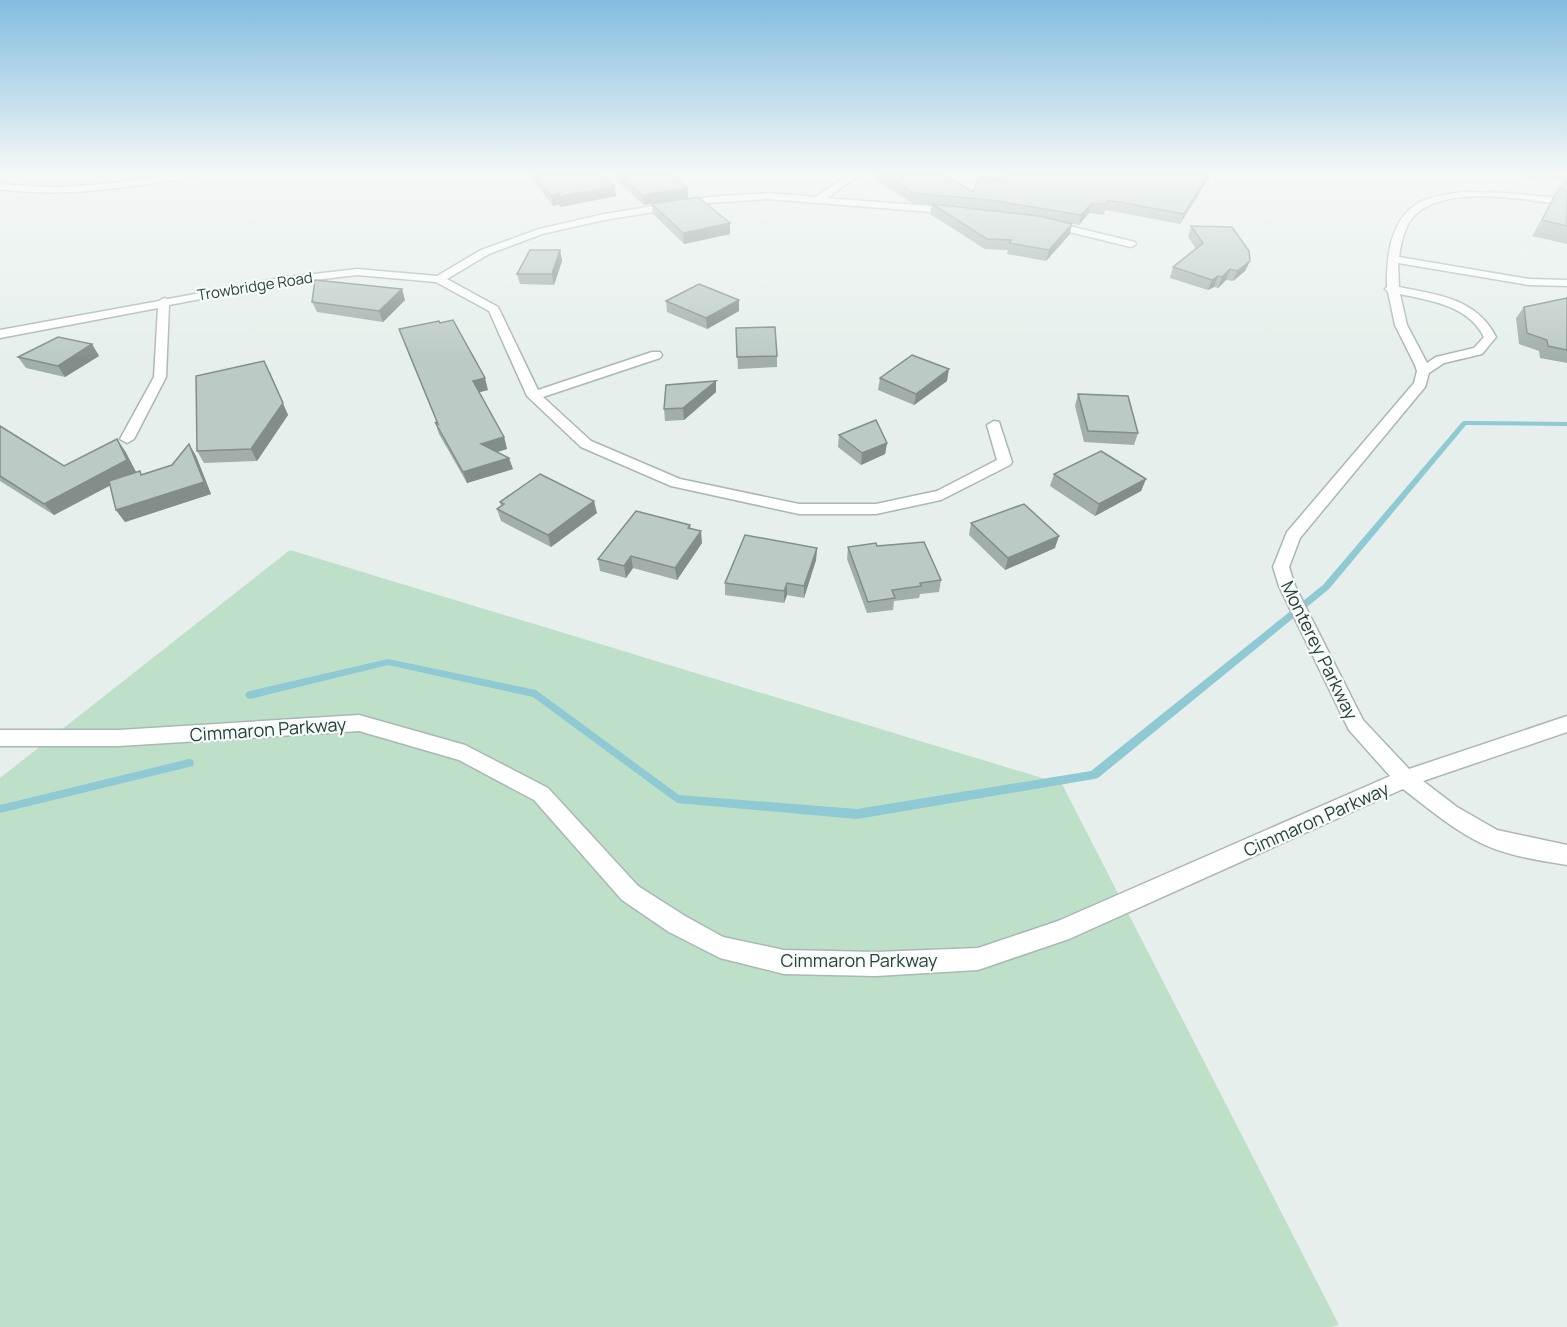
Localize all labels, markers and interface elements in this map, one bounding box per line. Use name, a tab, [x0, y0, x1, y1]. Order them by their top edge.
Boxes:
street label: Trowbridge Road	[196, 267, 314, 305]
street label: Monterey Parkway	[1276, 577, 1364, 724]
street label: Cimmaron Parkway	[189, 712, 348, 746]
street label: Cimmaron Parkway	[1239, 776, 1393, 862]
street label: Cimmaron Parkway	[781, 948, 938, 972]

